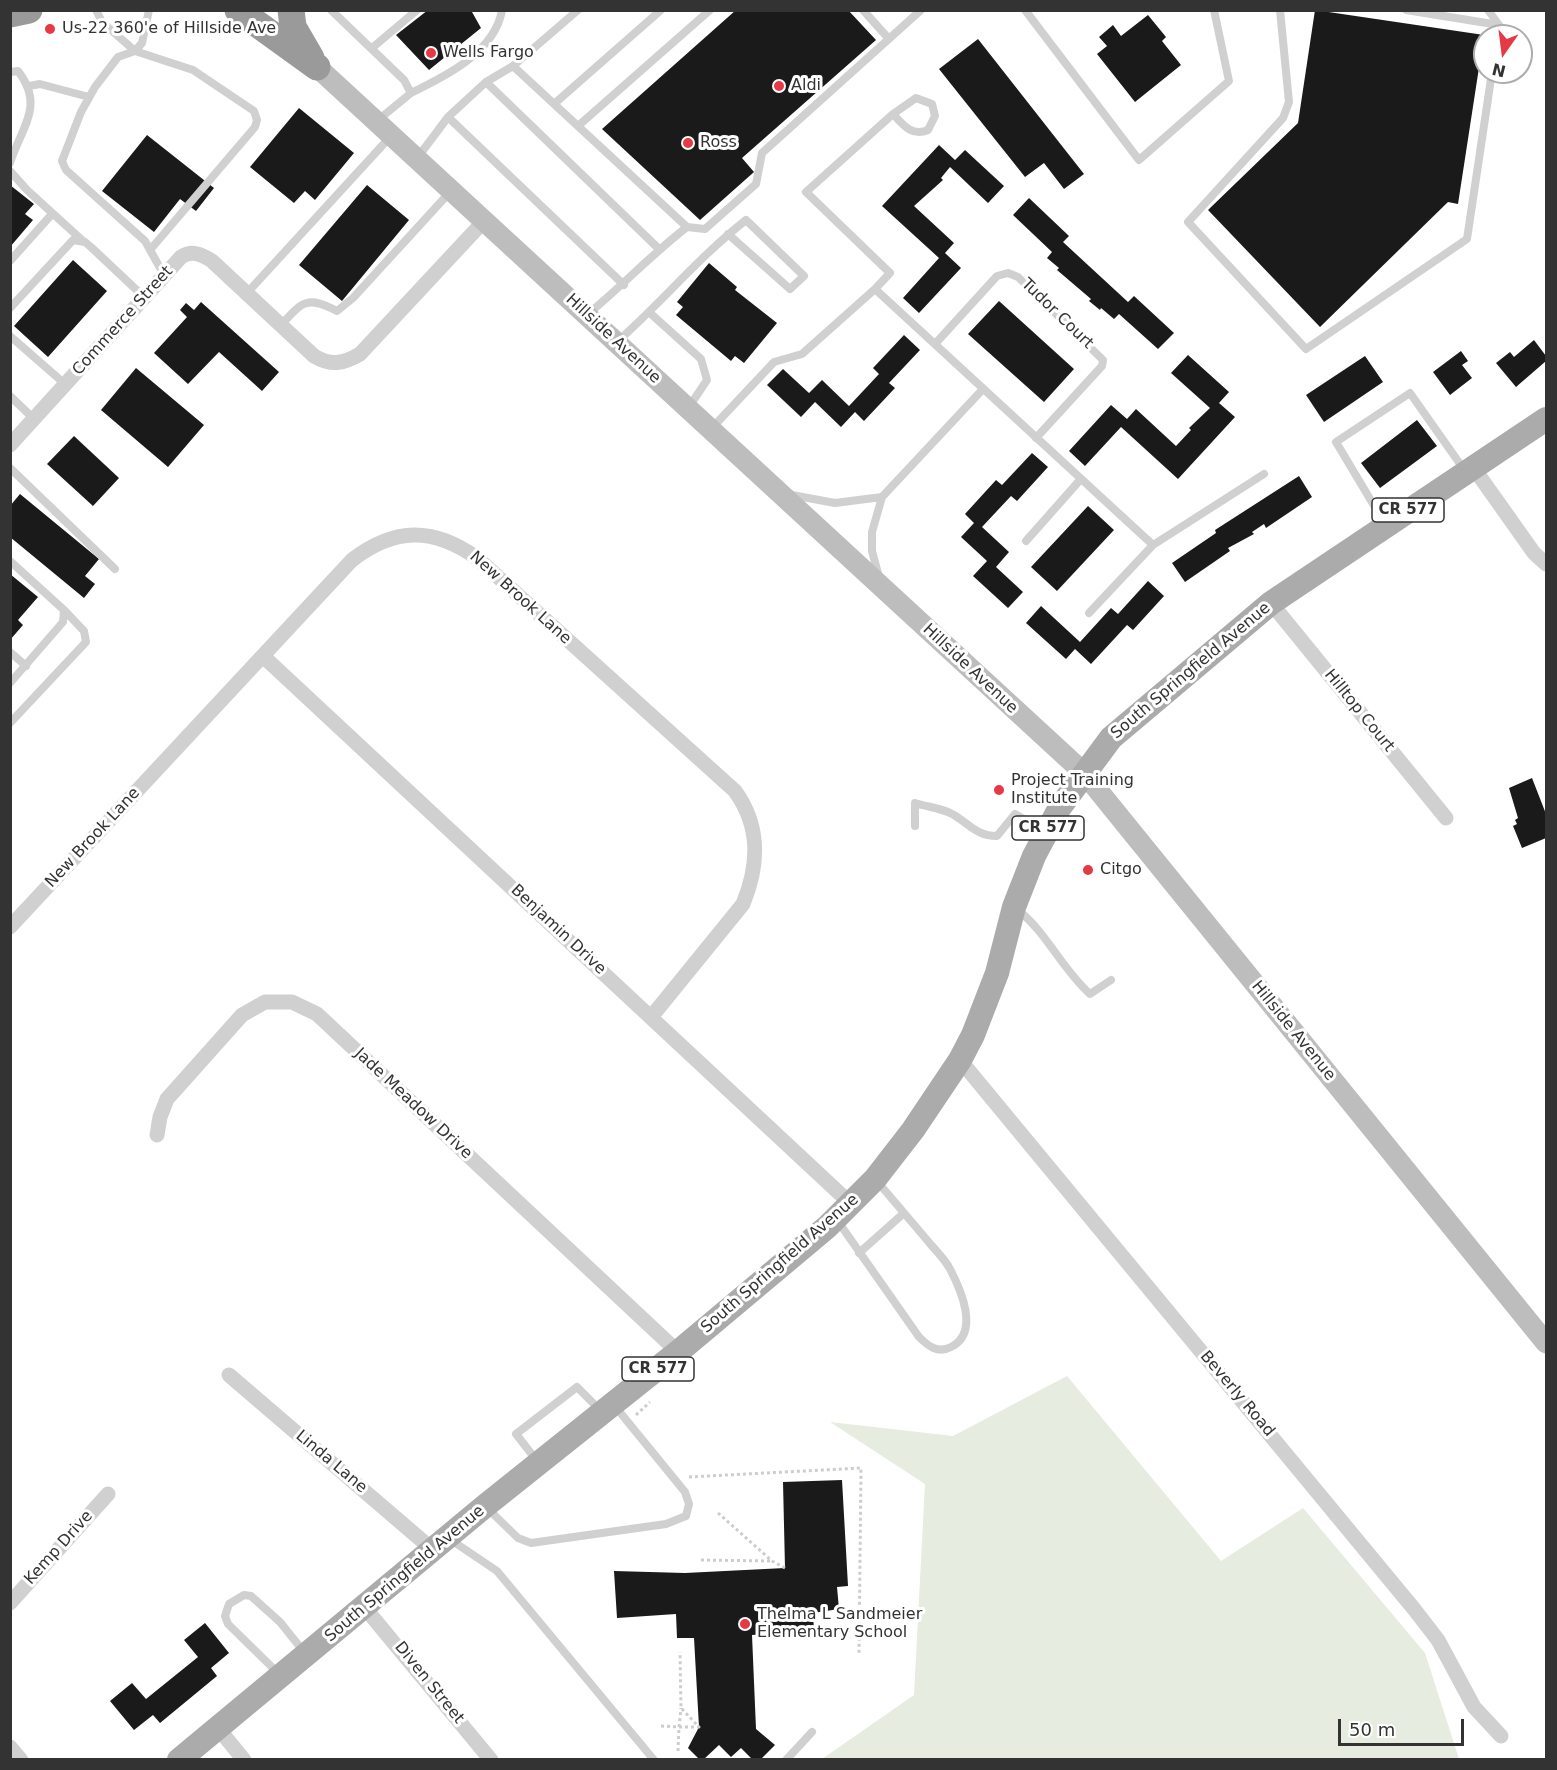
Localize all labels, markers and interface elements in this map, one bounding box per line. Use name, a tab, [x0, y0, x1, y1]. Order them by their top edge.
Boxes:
place label: Us-22 360'e of Hillside Ave	[62, 19, 276, 39]
marker: Us-22 360'e of Hillside Ave	[43, 22, 57, 36]
north arrow	[1473, 24, 1533, 84]
place label: Wells Fargo	[443, 43, 534, 63]
marker: Wells Fargo	[424, 46, 438, 60]
text: N	[1490, 59, 1508, 81]
place label: Aldi	[791, 76, 821, 96]
marker: Aldi	[772, 79, 786, 93]
place label: Ross	[700, 133, 737, 153]
marker: Ross	[681, 136, 695, 150]
street label: Commerce Street	[69, 262, 177, 380]
street label: Tudor Court	[1017, 275, 1097, 353]
street label: Hillside Avenue	[562, 290, 664, 388]
road number: CR 577	[1372, 498, 1444, 522]
street label: New Brook Lane	[465, 547, 575, 649]
street label: South Springfield Avenue	[1107, 599, 1275, 743]
street label: Hillside Avenue	[919, 620, 1021, 718]
street label: Hilltop Court	[1320, 666, 1398, 756]
place label: Project Training Institute	[1011, 771, 1134, 809]
marker: Project Training Institute	[992, 783, 1006, 797]
street label: New Brook Lane	[42, 784, 144, 892]
road number: CR 577	[1012, 816, 1084, 840]
place label: Citgo	[1100, 860, 1142, 880]
marker: Citgo	[1081, 863, 1095, 877]
street label: Benjamin Drive	[506, 881, 610, 979]
street label: Hillside Avenue	[1247, 977, 1339, 1085]
street label: Jade Meadow Drive	[350, 1045, 476, 1163]
street label: South Springfield Avenue	[697, 1190, 863, 1338]
street label: Beverly Road	[1196, 1347, 1278, 1441]
road number: CR 577	[622, 1357, 694, 1381]
street label: Linda Lane	[291, 1427, 371, 1497]
street label: South Springfield Avenue	[321, 1502, 489, 1646]
street label: Kemp Drive	[21, 1507, 97, 1589]
place label: Thelma L Sandmeier Elementary School	[757, 1605, 922, 1643]
marker: Thelma L Sandmeier Elementary School	[738, 1617, 752, 1631]
street label: Diven Street	[390, 1638, 468, 1728]
scale bar	[1341, 1707, 1467, 1745]
text: 50 m	[1349, 1719, 1395, 1740]

